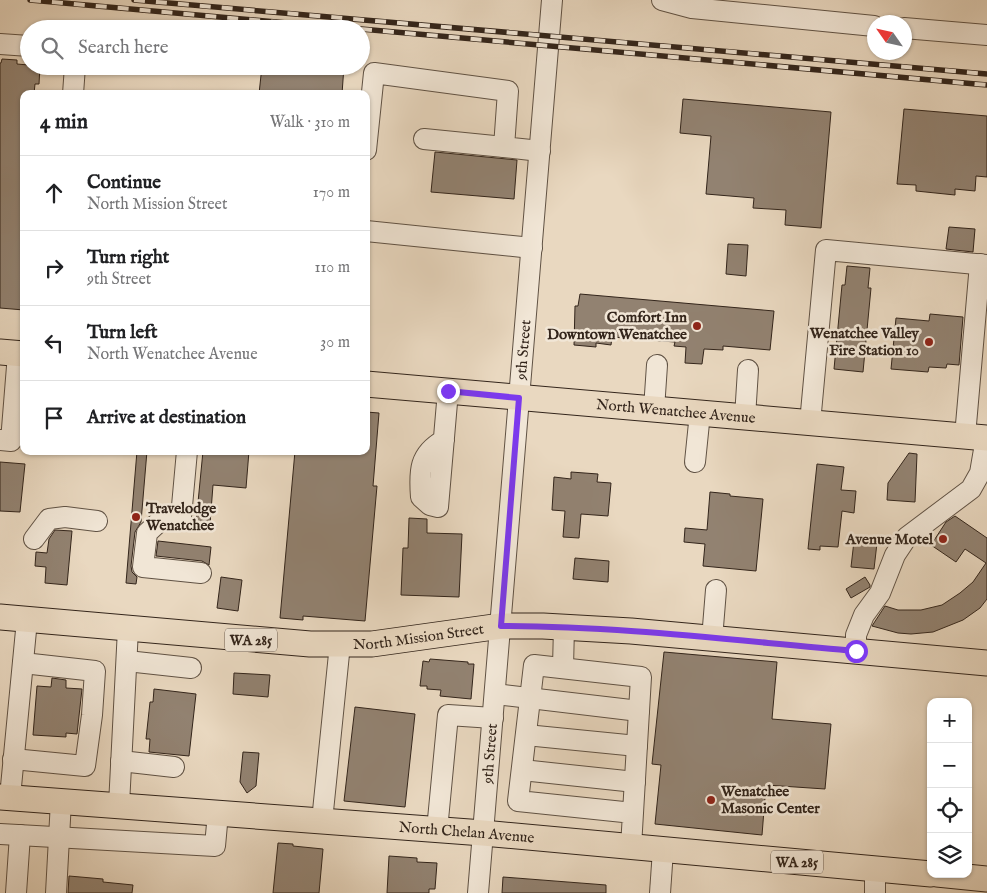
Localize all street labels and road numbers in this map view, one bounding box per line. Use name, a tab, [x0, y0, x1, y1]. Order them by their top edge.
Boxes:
street label: 9th Street	[511, 319, 535, 382]
street label: North Wenatchee Avenue	[595, 395, 756, 428]
street label: North Mission Street	[353, 620, 485, 654]
road number: WA 285	[225, 628, 277, 652]
street label: 9th Street	[478, 723, 502, 785]
street label: North Chelan Avenue	[398, 818, 535, 848]
road number: WA 285	[771, 850, 823, 874]

